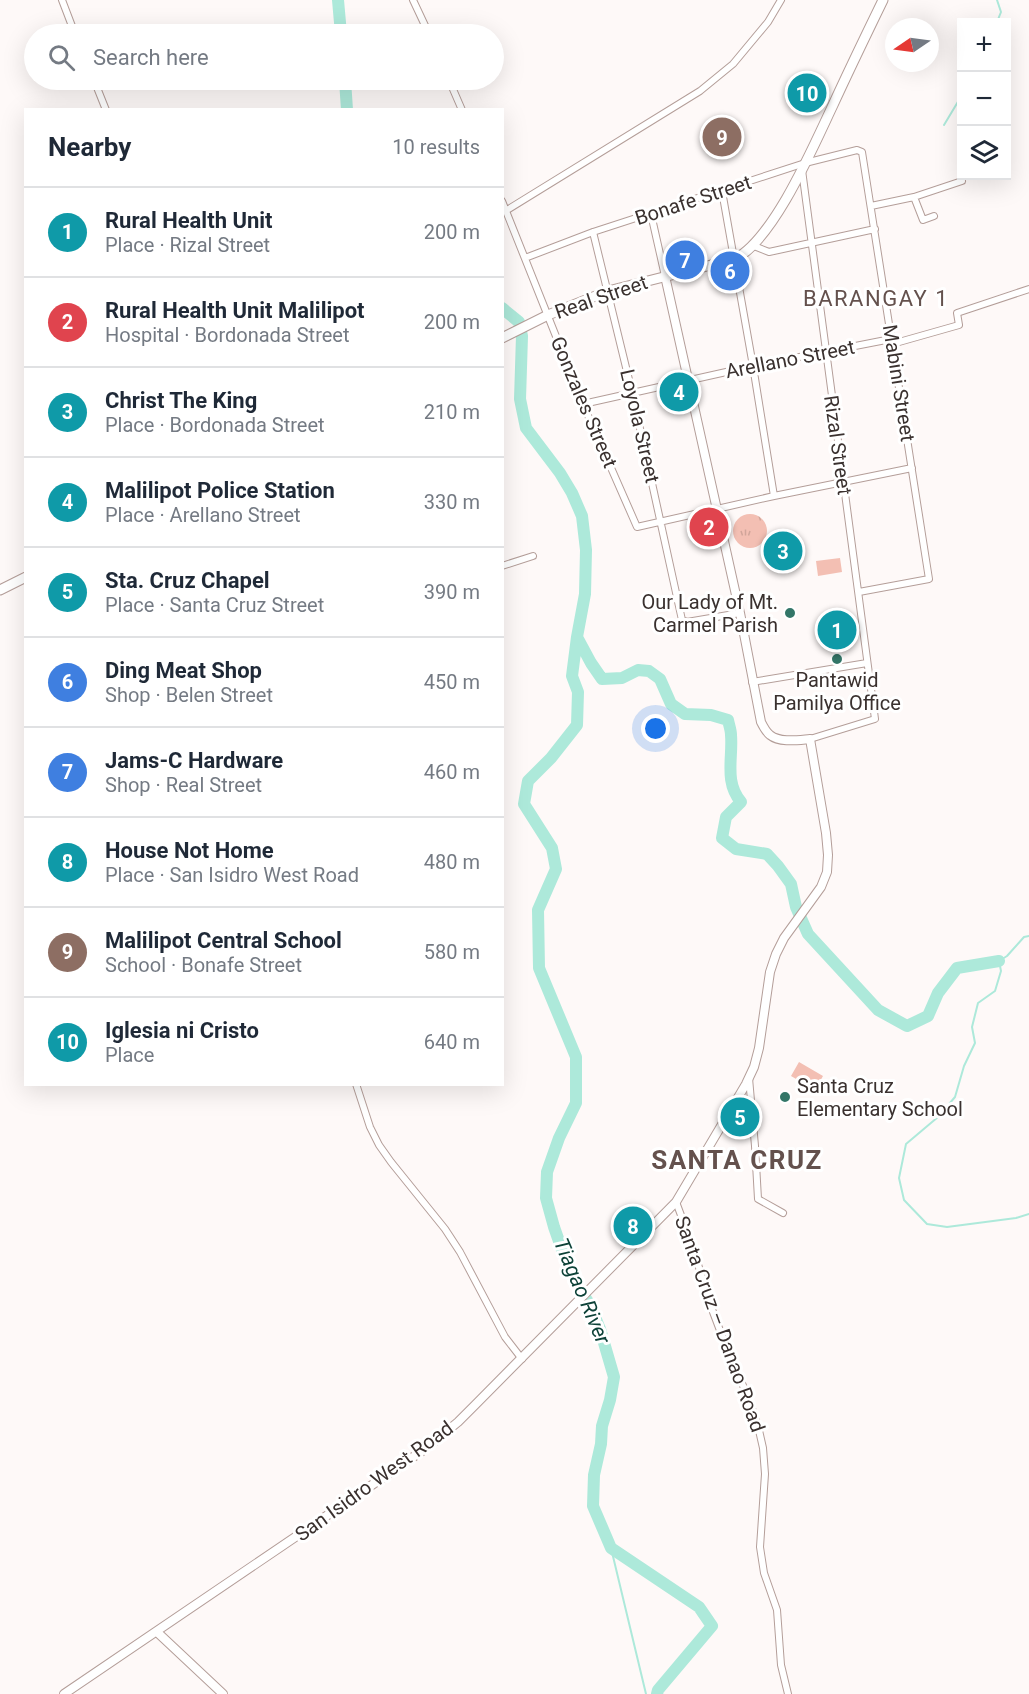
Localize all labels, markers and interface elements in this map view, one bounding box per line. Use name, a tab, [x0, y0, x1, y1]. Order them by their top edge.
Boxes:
north arrow	[885, 18, 939, 72]
map controls	[957, 18, 1011, 180]
button: +	[957, 18, 1011, 72]
search box	[24, 24, 504, 90]
icon: search	[45, 41, 78, 74]
text: Search here	[93, 45, 209, 70]
pin: 10	[788, 70, 826, 116]
button: −	[957, 72, 1011, 126]
pin: 9	[702, 114, 742, 160]
button: layers	[957, 126, 1011, 180]
text: Nearby	[48, 132, 131, 162]
text: 10 results	[392, 135, 480, 159]
street label: Bonafe Street	[632, 170, 754, 230]
text: Rural Health Unit	[105, 208, 273, 233]
text: 1	[62, 220, 73, 244]
text: 200 m	[424, 220, 480, 244]
text: Place · Rizal Street	[105, 233, 270, 257]
pin: 7	[666, 238, 704, 282]
pin: 6	[710, 248, 750, 294]
street label: Real Street	[552, 270, 650, 324]
district label: BARANGAY 1	[803, 286, 949, 311]
text: Rural Health Unit Malilipot	[105, 298, 365, 323]
text: 2	[62, 310, 73, 334]
text: 200 m	[424, 310, 480, 334]
text: Hospital · Bordonada Street	[105, 323, 349, 347]
street label: Mabini Street	[878, 323, 920, 443]
street label: Gonzales Street	[546, 333, 622, 471]
street label: Arellano Street	[723, 335, 857, 383]
street label: Loyola Street	[615, 367, 665, 485]
pin: 4	[660, 370, 698, 414]
text: Christ The King	[105, 388, 257, 413]
street label: Rizal Street	[819, 394, 857, 496]
text: 3	[62, 400, 73, 424]
text: 210 m	[424, 400, 480, 424]
text: Place · Bordonada Street	[105, 413, 325, 437]
text: Malilipot Police Station	[105, 478, 335, 503]
text: 4	[62, 490, 73, 514]
text: 330 m	[424, 490, 480, 514]
text: Place · Arellano Street	[105, 503, 301, 527]
pin: 2	[690, 504, 728, 550]
pin: 3	[764, 528, 802, 574]
text: Sta. Cruz Chapel	[105, 568, 270, 593]
text: 5	[62, 580, 73, 604]
text: 390 m	[424, 580, 480, 604]
place label: Our Lady of Mt. Carmel Parish	[642, 590, 778, 637]
text: Place · Santa Cruz Street	[105, 593, 324, 617]
marker: Our Lady of Mt. Carmel Parish	[783, 606, 797, 620]
pin: 1	[818, 608, 856, 652]
marker: Pantawid Pamilya Office	[830, 652, 844, 666]
text: Ding Meat Shop	[105, 658, 262, 683]
place label: Pantawid Pamilya Office	[773, 668, 901, 715]
text: 6	[62, 670, 73, 694]
text: 450 m	[424, 670, 480, 694]
text: Shop · Belen Street	[105, 683, 273, 707]
your location	[641, 714, 670, 743]
text: Jams-C Hardware	[105, 748, 283, 773]
text: 7	[62, 760, 73, 784]
text: 460 m	[424, 760, 480, 784]
text: Shop · Real Street	[105, 773, 262, 797]
text: House Not Home	[105, 838, 274, 863]
text: 8	[62, 850, 73, 874]
text: 480 m	[424, 850, 480, 874]
text: Place · San Isidro West Road	[105, 863, 359, 887]
text: Malilipot Central School	[105, 928, 342, 953]
text: 9	[62, 940, 73, 964]
text: 580 m	[424, 940, 480, 964]
text: School · Bonafe Street	[105, 953, 302, 977]
text: Iglesia ni Cristo	[105, 1018, 259, 1043]
text: 10	[56, 1030, 79, 1054]
text: 640 m	[424, 1030, 480, 1054]
text: Place	[105, 1043, 154, 1067]
place label: Santa Cruz Elementary School	[797, 1074, 963, 1121]
marker: Santa Cruz Elementary School	[778, 1090, 792, 1104]
pin: 5	[720, 1094, 760, 1140]
district label: SANTA CRUZ	[651, 1145, 823, 1175]
pin: 8	[614, 1204, 652, 1248]
street label: Santa Cruz – Danao Road	[670, 1213, 770, 1435]
water label: Tiagao River	[549, 1235, 615, 1348]
street label: San Isidro West Road	[290, 1416, 458, 1546]

